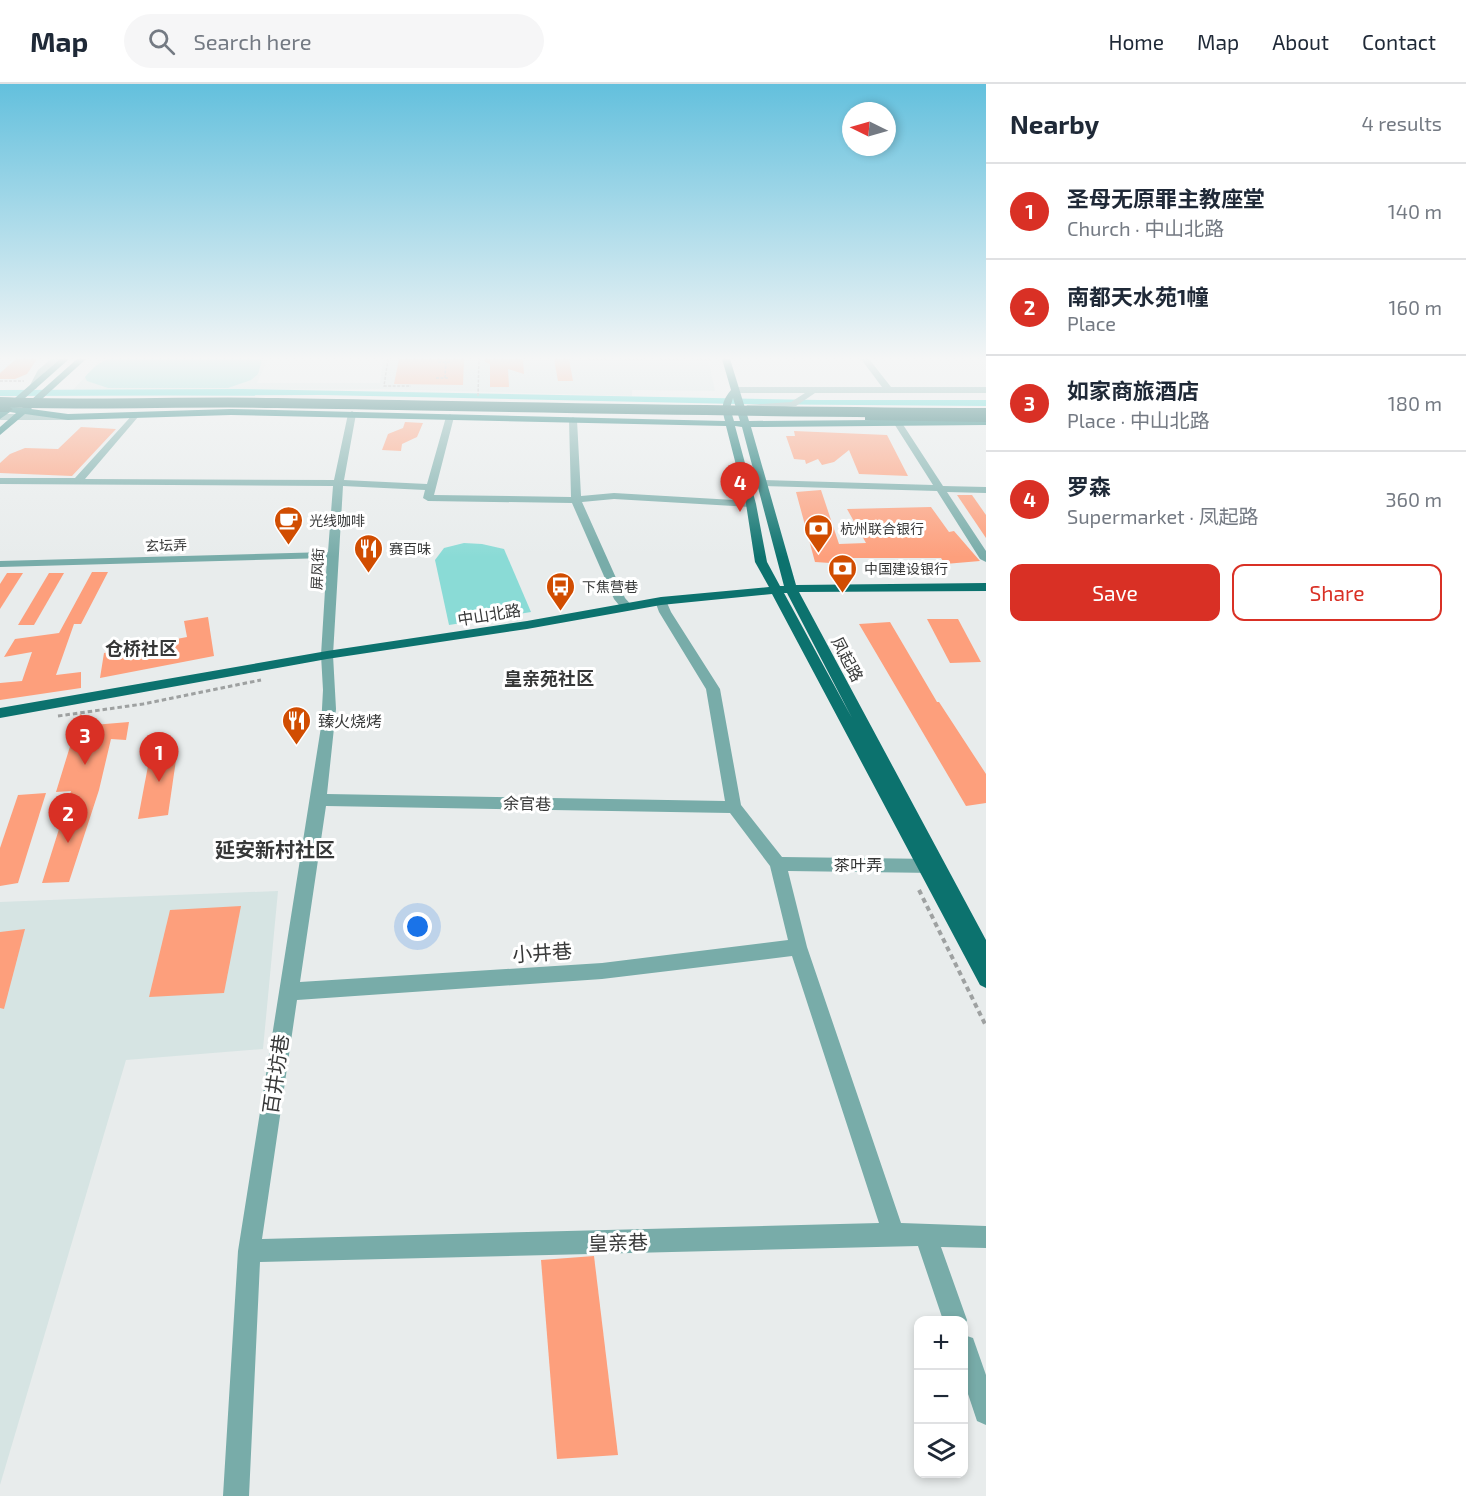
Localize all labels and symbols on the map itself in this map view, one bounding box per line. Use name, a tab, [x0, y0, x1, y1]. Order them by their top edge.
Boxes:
north arrow	[842, 102, 896, 156]
pin: 4	[720, 462, 760, 512]
cafe icon: 光线咖啡	[272, 504, 304, 546]
place label: 光线咖啡	[309, 512, 365, 529]
bank icon: 杭州联合银行	[803, 512, 835, 554]
place label: 杭州联合银行	[840, 520, 924, 537]
restaurant icon: 赛百味	[352, 532, 384, 574]
street label: 玄坛弄	[145, 536, 187, 554]
place label: 赛百味	[389, 540, 431, 557]
street label: 屏风街	[307, 548, 327, 590]
bank icon: 中国建设银行	[827, 552, 859, 594]
place label: 中国建设银行	[864, 560, 948, 577]
bus stop icon: 下焦营巷	[545, 570, 577, 612]
place label: 下焦营巷	[582, 578, 638, 595]
street label: 中山北路	[456, 600, 522, 628]
street label: 凤起路	[828, 633, 868, 685]
district label: 仓桥社区	[105, 637, 177, 659]
district label: 皇亲苑社区	[504, 667, 594, 689]
restaurant icon: 臻火烧烤	[281, 704, 313, 746]
place label: 臻火烧烤	[318, 711, 382, 730]
pin: 3	[66, 716, 104, 765]
pin: 1	[140, 732, 178, 782]
street label: 余官巷	[503, 793, 551, 813]
pin: 2	[48, 794, 88, 843]
district label: 延安新村社区	[215, 837, 335, 861]
street label: 茶叶弄	[834, 855, 882, 874]
your location	[403, 912, 432, 941]
street label: 小井巷	[511, 938, 573, 966]
street label: 百井坊巷	[258, 1033, 292, 1115]
street label: 皇亲巷	[588, 1229, 648, 1255]

